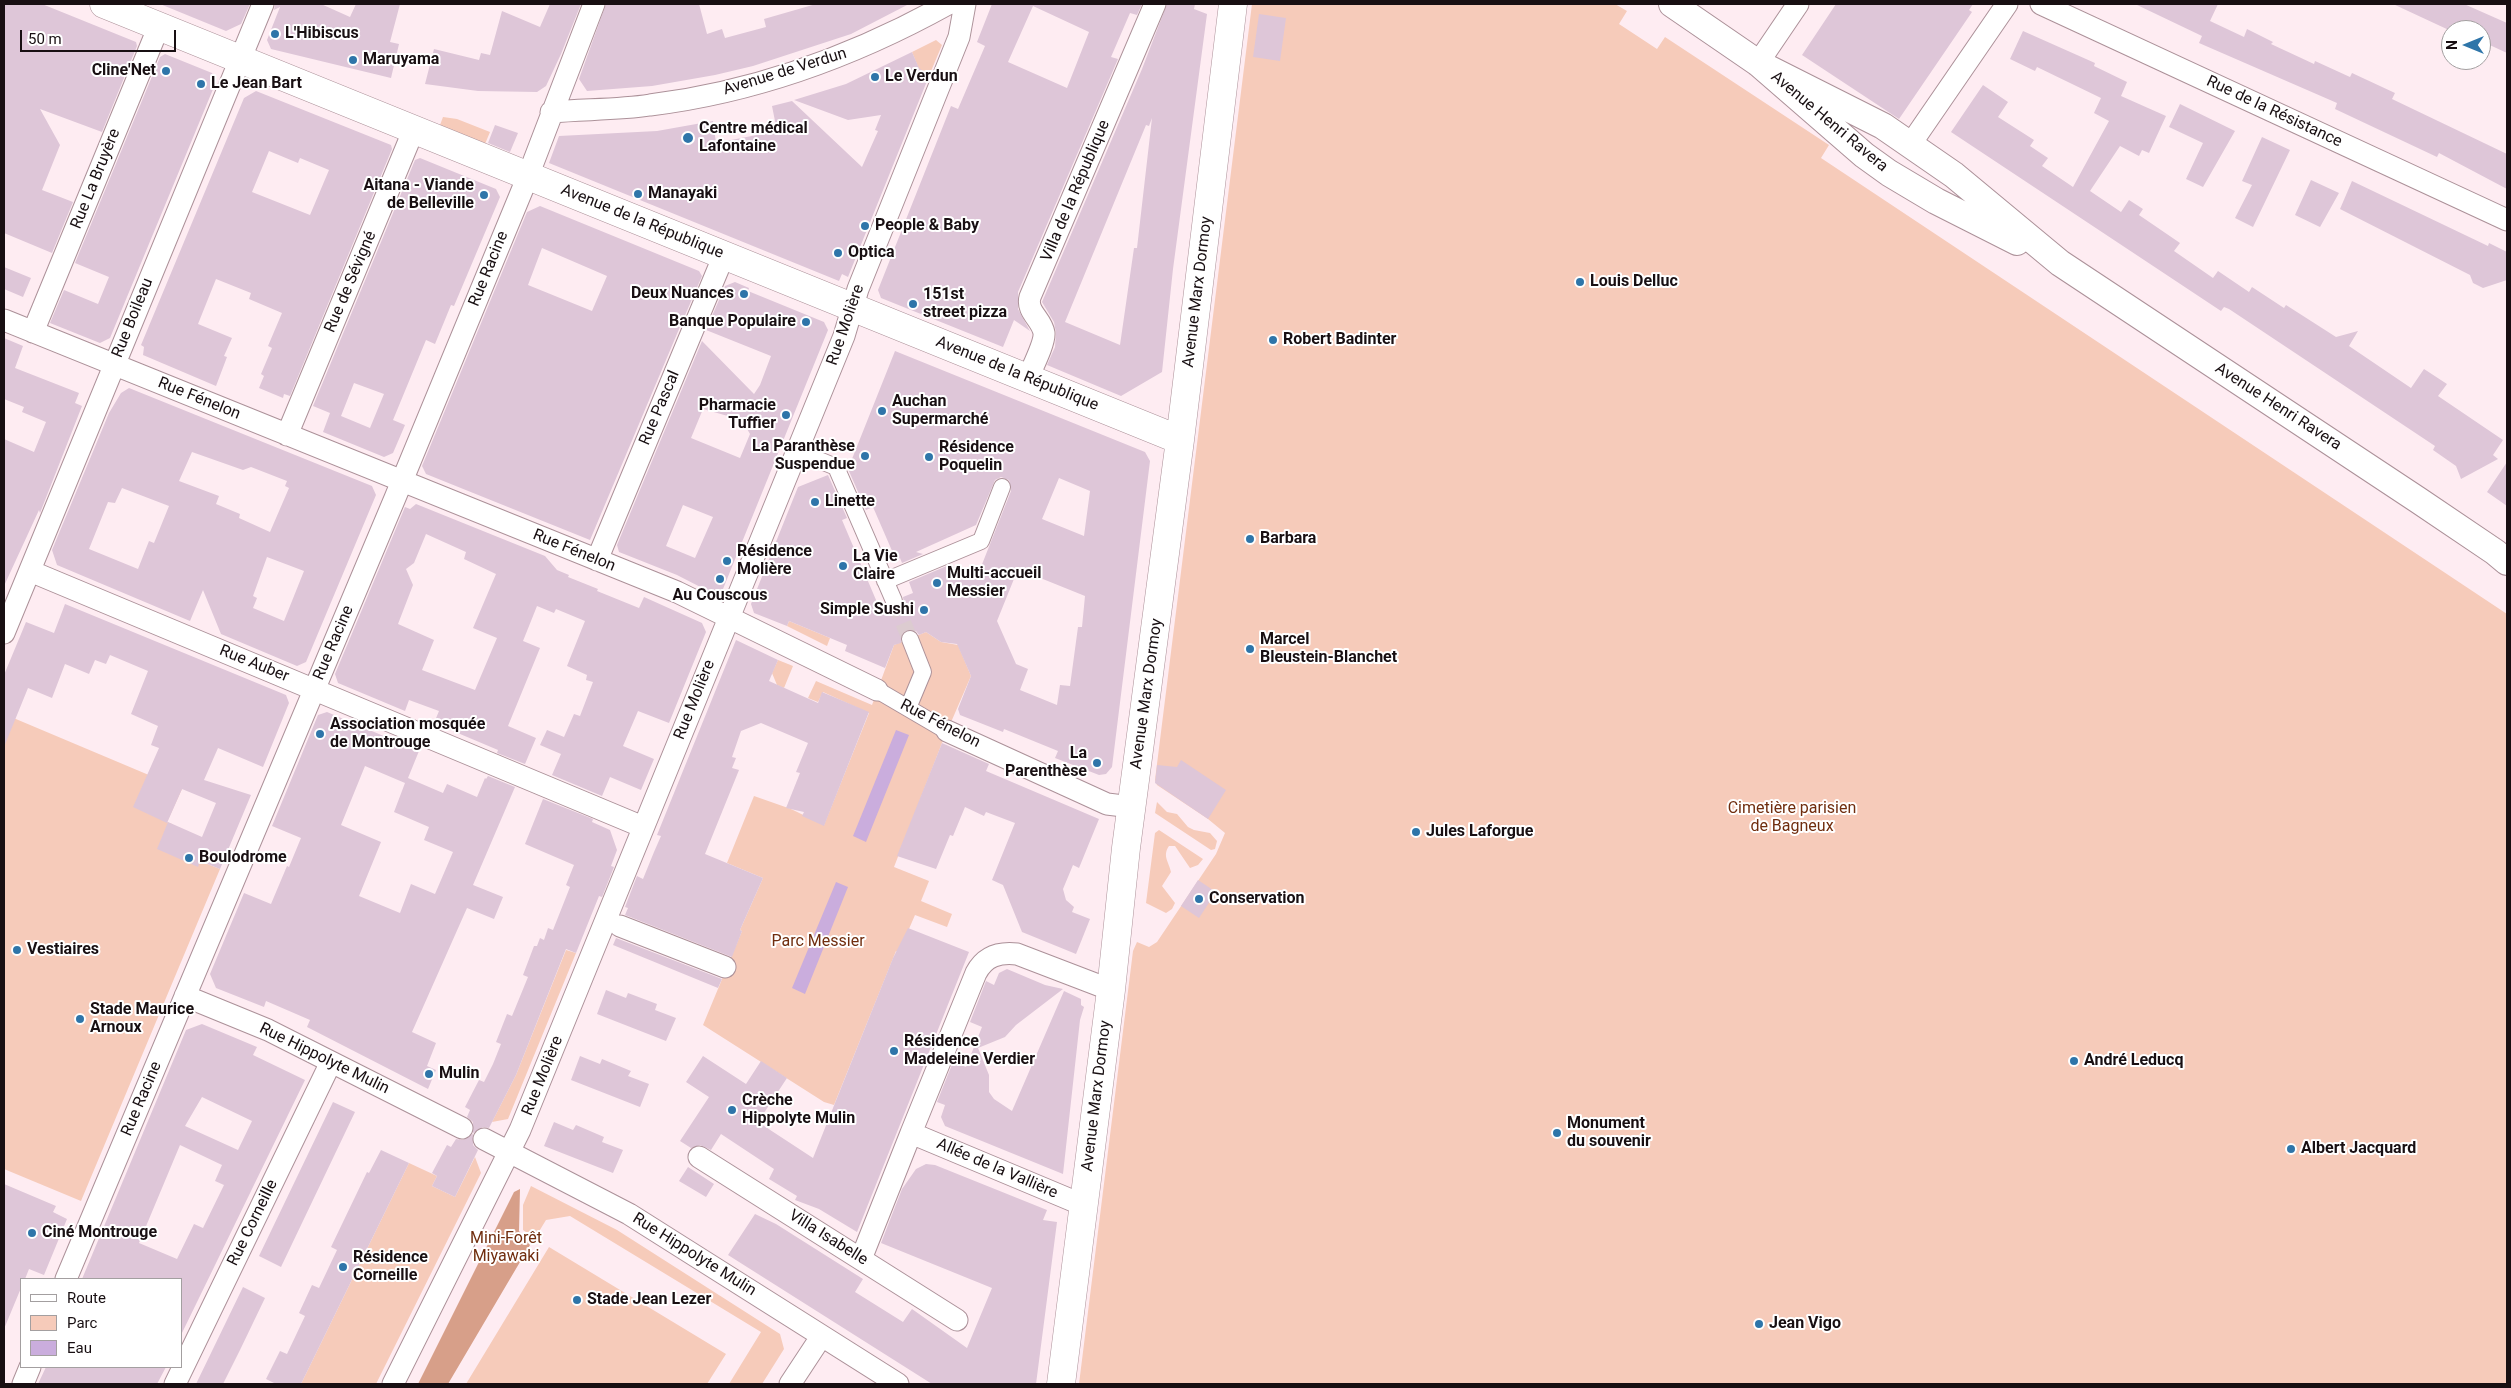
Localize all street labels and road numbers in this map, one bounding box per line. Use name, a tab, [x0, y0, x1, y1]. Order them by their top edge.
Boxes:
street label: Avenue de Verdun	[721, 44, 849, 100]
street label: Avenue Henri Ravera	[1767, 67, 1891, 177]
street label: Rue de la Résistance	[2203, 72, 2345, 152]
street label: Villa de la République	[1037, 117, 1115, 265]
street label: Rue La Bruyère	[67, 126, 125, 232]
street label: Avenue de la République	[558, 181, 726, 263]
street label: Avenue Marx Dormoy	[1179, 215, 1217, 369]
street label: Rue de Sévigné	[321, 228, 381, 336]
street label: Rue Racine	[465, 229, 513, 309]
street label: Rue Boileau	[108, 275, 158, 361]
street label: Rue Molière	[823, 282, 869, 368]
street label: Avenue de la République	[933, 333, 1101, 415]
street label: Avenue Henri Ravera	[2211, 359, 2345, 455]
street label: Rue Pascal	[636, 368, 684, 448]
street label: Rue Fénelon	[155, 374, 243, 424]
street label: Rue Fénelon	[530, 526, 618, 576]
street label: Rue Racine	[310, 603, 358, 683]
street label: Avenue Marx Dormoy	[1127, 617, 1167, 771]
street label: Rue Auber	[216, 641, 292, 687]
street label: Rue Molière	[670, 657, 720, 743]
street label: Rue Fénelon	[897, 696, 983, 752]
street label: Rue Hippolyte Mulin	[256, 1019, 392, 1099]
street label: Avenue Marx Dormoy	[1078, 1019, 1116, 1173]
street label: Rue Molière	[518, 1033, 568, 1119]
street label: Rue Racine	[118, 1059, 166, 1139]
street label: Allée de la Vallière	[934, 1135, 1060, 1203]
street label: Rue Corneille	[224, 1177, 282, 1269]
street label: Villa Isabelle	[785, 1206, 871, 1270]
street label: Rue Hippolyte Mulin	[629, 1209, 759, 1301]

